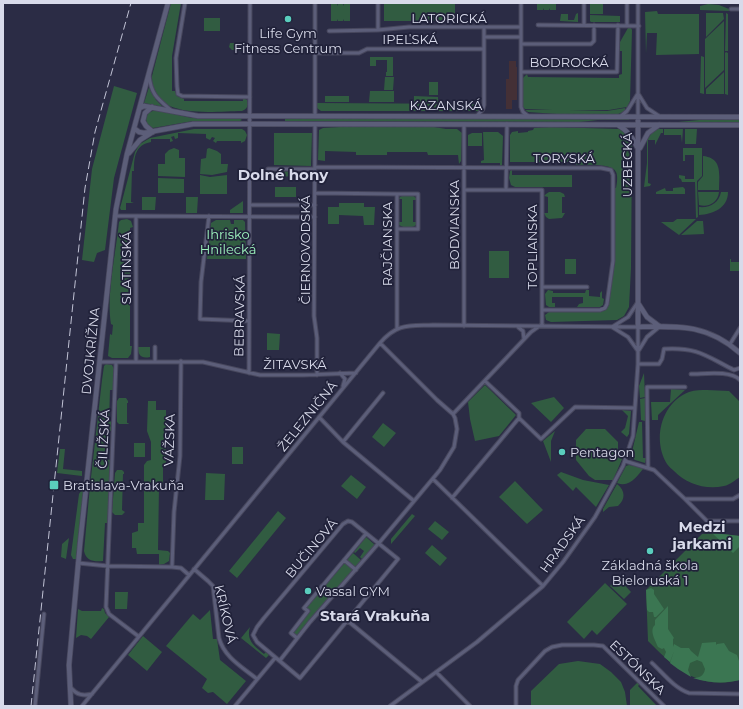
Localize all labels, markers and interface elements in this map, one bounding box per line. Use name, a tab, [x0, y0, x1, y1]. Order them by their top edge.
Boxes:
street label: LATORICKÁ	[411, 10, 487, 26]
marker: Life Gym Fitness Centrum	[283, 14, 293, 24]
place label: Life Gym Fitness Centrum	[234, 25, 342, 56]
street label: IPEĽSKÁ	[382, 31, 438, 47]
street label: BODROCKÁ	[529, 54, 609, 70]
street label: KAZANSKÁ	[410, 97, 483, 113]
street label: UZBECKÁ	[619, 132, 635, 197]
street label: TORYSKÁ	[533, 150, 596, 166]
district label: Dolné hony	[238, 165, 329, 184]
street label: BODVIANSKA	[446, 179, 462, 270]
street label: ČIERNOVODSKÁ	[297, 195, 313, 305]
street label: RAJČIANSKA	[379, 201, 395, 286]
street label: TOPLIANSKA	[524, 204, 540, 290]
park label: Ihrisko Hnilecká	[200, 226, 256, 257]
street label: SLATINSKÁ	[118, 231, 134, 304]
street label: BEBRAVSKÁ	[230, 274, 248, 357]
street label: DVOJKRÍŽNA	[77, 306, 103, 395]
street label: ŽITAVSKÁ	[263, 356, 327, 372]
street label: ŽELEZNIČNÁ	[274, 377, 341, 454]
street label: ČILIŽSKÁ	[93, 408, 113, 469]
street label: VÁŽSKA	[160, 413, 178, 467]
place label: Pentagon	[570, 444, 634, 460]
marker: Pentagon	[557, 447, 567, 457]
place label: Bratislava-Vrakuňa	[63, 477, 184, 493]
marker: Bratislava-Vrakuňa	[48, 479, 60, 491]
street label: HRADSKÁ	[536, 512, 588, 575]
street label: BUČINOVÁ	[282, 515, 341, 581]
district label: Medzi jarkami	[670, 517, 732, 553]
marker: Základná škola Bieloruská 1	[645, 546, 655, 556]
place label: Základná škola Bieloruská 1	[602, 557, 698, 588]
street label: KRÍKOVÁ	[211, 583, 241, 646]
place label: Vassal GYM	[316, 583, 390, 599]
marker: Vassal GYM	[303, 586, 313, 596]
district label: Stará Vrakuňa	[320, 606, 430, 625]
street label: ESTÓNSKA	[607, 636, 670, 698]

